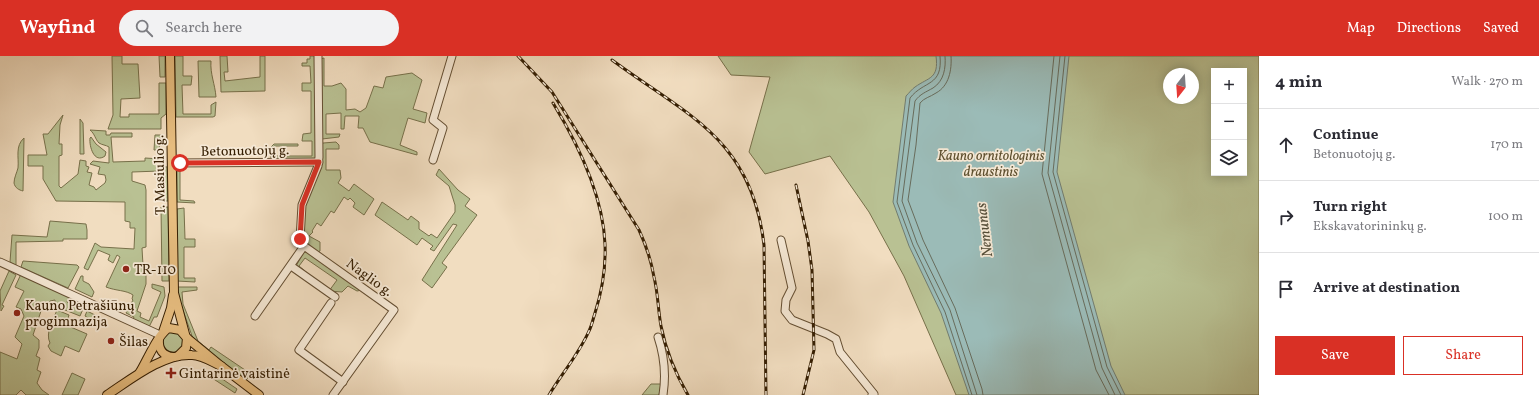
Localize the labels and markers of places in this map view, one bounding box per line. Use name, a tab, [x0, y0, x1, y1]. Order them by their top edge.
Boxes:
place label: TR-110	[134, 261, 176, 280]
marker: TR-110	[121, 264, 131, 274]
place label: Kauno Petrašiūnų progimnazija	[25, 297, 135, 332]
marker: Kauno Petrašiūnų progimnazija	[12, 308, 22, 318]
place label: Šilas	[119, 333, 148, 352]
marker: Šilas	[106, 336, 116, 346]
place label: Gintarinė vaistinė	[179, 365, 290, 384]
marker: Gintarinė vaistinė	[166, 368, 176, 378]

